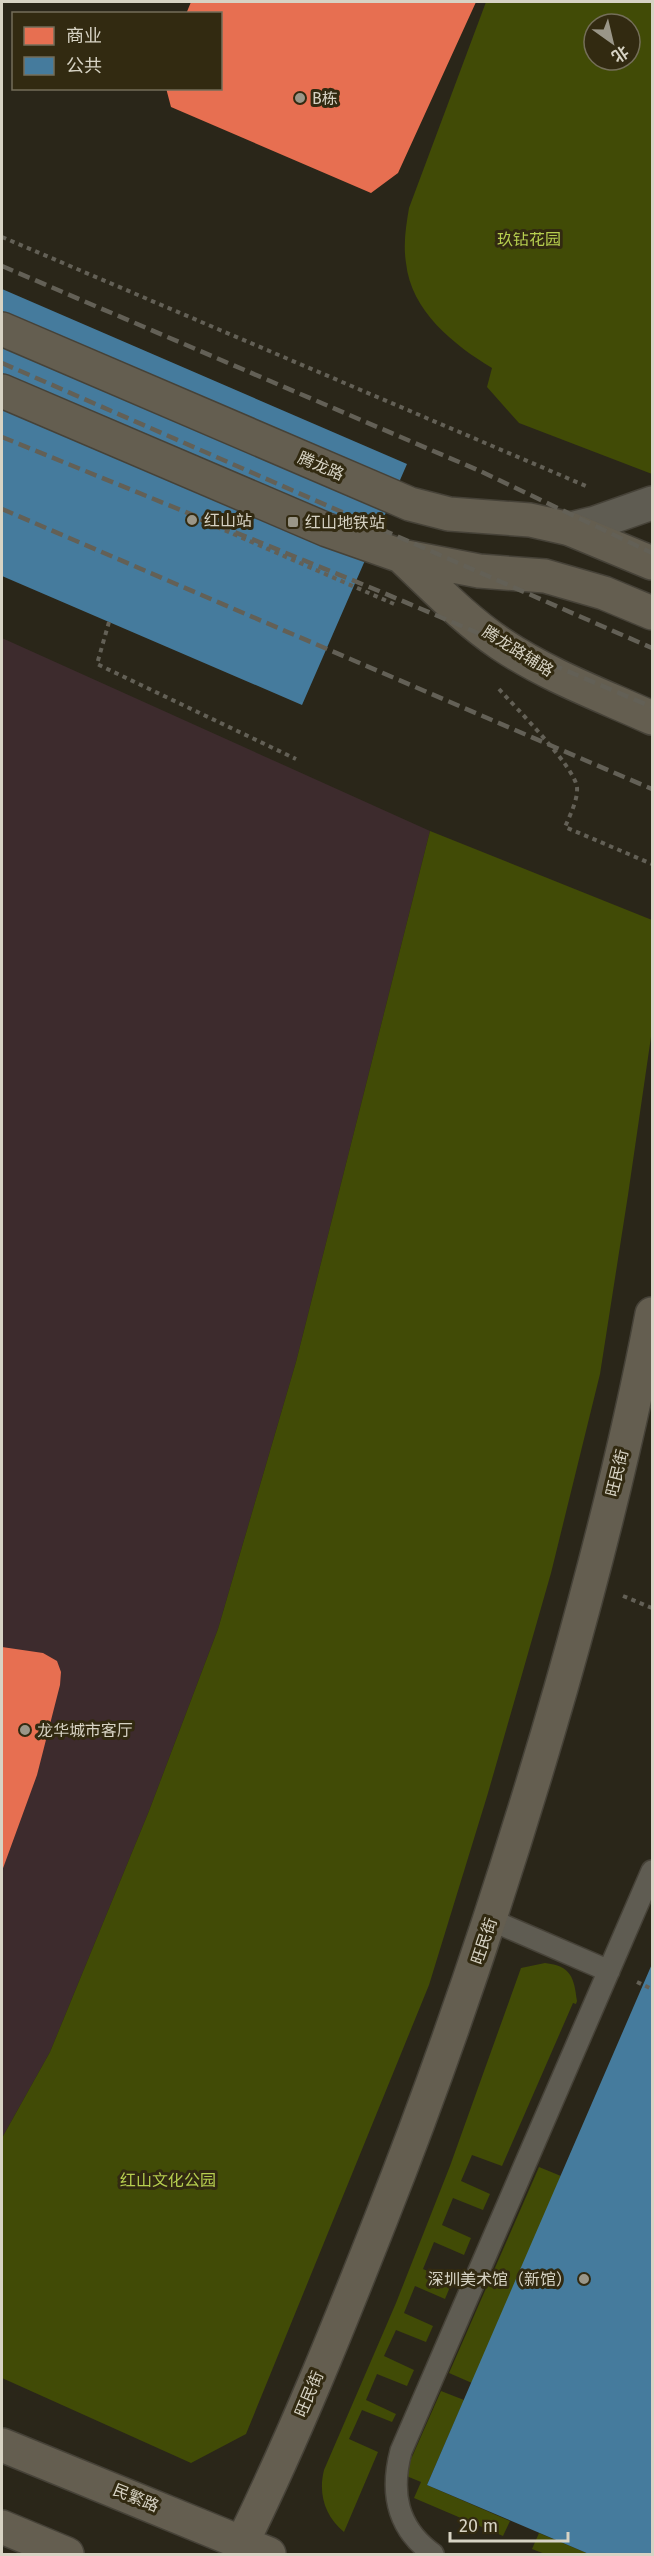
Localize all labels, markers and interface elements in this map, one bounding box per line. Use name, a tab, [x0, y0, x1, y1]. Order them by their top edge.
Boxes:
legend	[12, 12, 222, 90]
north arrow	[582, 12, 642, 72]
text: 商业	[66, 25, 102, 47]
text: 北	[608, 42, 632, 66]
text: 公共	[66, 55, 102, 77]
place label: B栋	[312, 89, 338, 108]
marker: B栋	[293, 91, 307, 105]
park label: 玖钻花园	[497, 230, 561, 249]
street label: 腾龙路	[295, 448, 347, 484]
place label: 红山站	[204, 511, 252, 530]
marker: 红山站	[185, 513, 199, 527]
place label: 红山地铁站	[305, 513, 385, 532]
marker: 红山地铁站	[286, 515, 300, 529]
street label: 腾龙路辅路	[479, 622, 557, 680]
street label: 旺民街	[602, 1447, 632, 1499]
place label: 龙华城市客厅	[37, 1721, 133, 1740]
marker: 龙华城市客厅	[18, 1723, 32, 1737]
street label: 旺民街	[467, 1915, 501, 1967]
park label: 红山文化公园	[120, 2171, 216, 2190]
place label: 深圳美术馆（新馆）	[428, 2270, 572, 2289]
marker: 深圳美术馆（新馆）	[577, 2272, 591, 2286]
street label: 旺民街	[291, 2368, 327, 2420]
street label: 民繁路	[110, 2480, 162, 2516]
scale bar	[450, 2505, 568, 2543]
text: 20 m	[459, 2515, 498, 2537]

